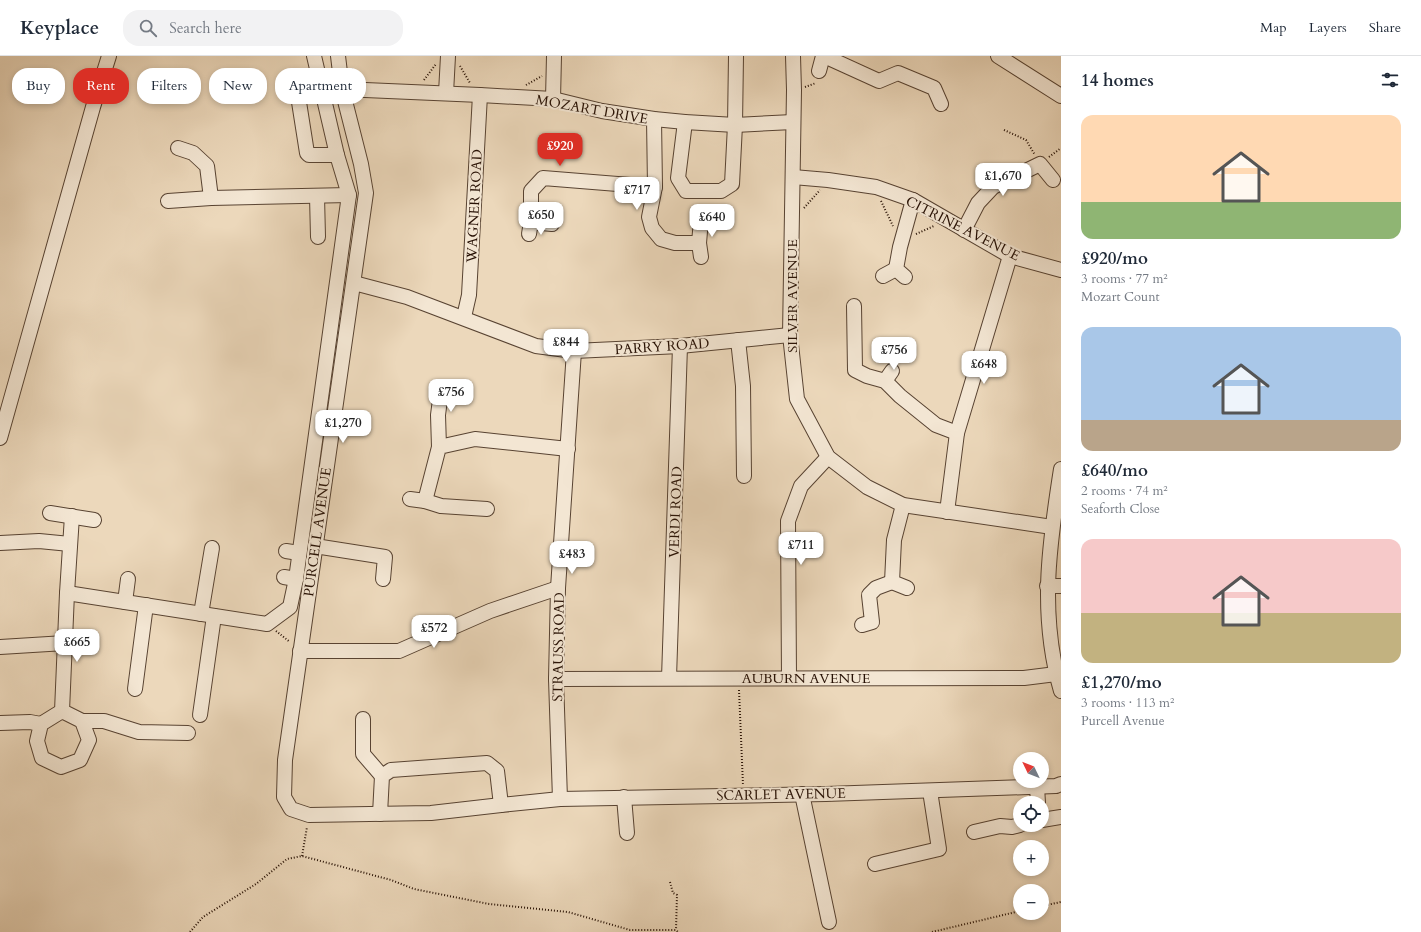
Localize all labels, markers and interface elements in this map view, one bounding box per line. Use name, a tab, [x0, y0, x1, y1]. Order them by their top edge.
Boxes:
search box	[123, 10, 403, 46]
text: Keyplace	[20, 15, 99, 41]
icon: search	[137, 17, 159, 39]
text: Search here	[169, 18, 242, 38]
text: Map	[1260, 18, 1287, 37]
text: Layers	[1309, 18, 1347, 37]
text: Share	[1369, 18, 1401, 37]
chip: Buy	[12, 68, 65, 104]
chip: Rent	[73, 68, 129, 104]
chip: Filters	[137, 68, 201, 104]
chip: New	[209, 68, 267, 104]
chip: Apartment	[275, 68, 366, 104]
text: 14 homes	[1081, 69, 1154, 92]
icon: filters	[1379, 69, 1401, 91]
street label: MOZART DRIVE	[534, 90, 650, 129]
pin: £920	[536, 133, 584, 167]
text: £920	[546, 137, 574, 155]
icon: home	[1205, 141, 1277, 213]
street label: WAGNER ROAD	[462, 149, 487, 264]
pin: £1,670	[970, 163, 1036, 197]
text: £1,670	[984, 167, 1022, 185]
pin: £717	[613, 177, 661, 211]
text: £717	[623, 181, 651, 199]
street label: CITRINE AVENUE	[903, 191, 1023, 266]
pin: £650	[517, 202, 565, 236]
pin: £640	[688, 204, 736, 238]
text: £650	[527, 206, 555, 224]
text: £640	[698, 208, 726, 226]
street label: SILVER AVENUE	[783, 239, 802, 353]
text: £920/mo	[1081, 247, 1148, 270]
text: 3 rooms · 77 m²	[1081, 270, 1168, 288]
text: Mozart Count	[1081, 288, 1160, 306]
pin: £844	[542, 329, 590, 363]
text: £844	[552, 333, 580, 351]
street label: PARRY ROAD	[614, 334, 710, 359]
pin: £756	[870, 337, 918, 371]
text: £756	[880, 341, 908, 359]
pin: £648	[960, 351, 1008, 385]
icon: home	[1205, 353, 1277, 425]
text: £648	[970, 355, 998, 373]
pin: £756	[427, 379, 475, 413]
text: £756	[437, 383, 465, 401]
pin: £1,270	[310, 410, 376, 444]
text: £1,270	[324, 414, 362, 432]
text: £640/mo	[1081, 459, 1148, 482]
street label: PURCELL AVENUE	[299, 466, 336, 598]
street label: VERDI ROAD	[664, 466, 687, 558]
text: 2 rooms · 74 m²	[1081, 482, 1168, 500]
text: Seaforth Close	[1081, 500, 1160, 518]
pin: £711	[777, 532, 825, 566]
text: £711	[787, 536, 815, 554]
pin: £483	[548, 541, 596, 575]
text: £483	[558, 545, 586, 563]
icon: home	[1205, 565, 1277, 637]
street label: STRAUSS ROAD	[548, 592, 569, 702]
pin: £572	[410, 615, 458, 649]
text: £572	[420, 619, 448, 637]
pin: £665	[53, 629, 101, 663]
text: £665	[63, 633, 91, 651]
street label: AUBURN AVENUE	[742, 669, 871, 688]
text: £1,270/mo	[1081, 671, 1162, 694]
text: 3 rooms · 113 m²	[1081, 694, 1174, 712]
text: Purcell Avenue	[1081, 712, 1165, 730]
north arrow	[1013, 752, 1049, 788]
map controls	[1013, 752, 1049, 920]
street label: SCARLET AVENUE	[716, 784, 846, 805]
button: locate	[1013, 796, 1049, 832]
button: +	[1013, 840, 1049, 876]
button: −	[1013, 884, 1049, 920]

